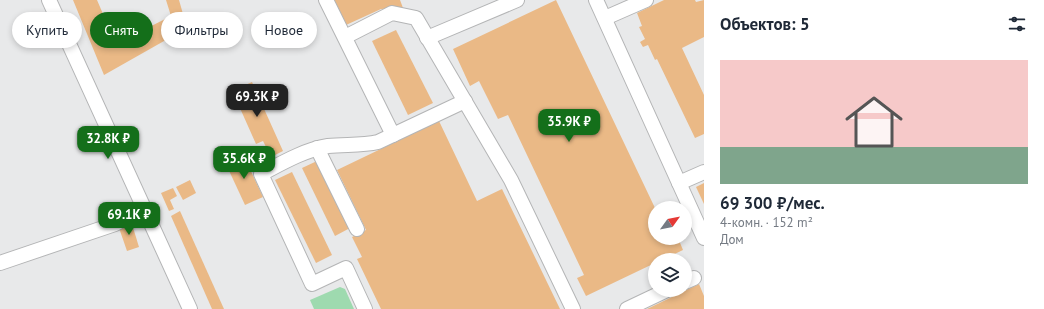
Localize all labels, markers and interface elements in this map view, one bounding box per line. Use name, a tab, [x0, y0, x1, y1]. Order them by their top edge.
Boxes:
chip: Купить	[12, 12, 82, 48]
chip: Снять	[90, 12, 153, 48]
chip: Фильтры	[161, 12, 243, 48]
chip: Новое	[251, 12, 317, 48]
text: Объектов: 5	[720, 13, 810, 35]
icon: filters	[1006, 13, 1028, 35]
pin: 69.3K ₽	[220, 84, 294, 118]
icon: home	[838, 86, 910, 158]
text: 69.3K ₽	[235, 88, 279, 105]
pin: 35.9K ₽	[532, 109, 606, 143]
text: 35.9K ₽	[547, 113, 591, 130]
pin: 32.8K ₽	[71, 126, 145, 160]
text: 32.8K ₽	[86, 130, 130, 147]
pin: 35.6K ₽	[207, 146, 281, 180]
text: 35.6K ₽	[222, 150, 266, 167]
text: 69 300 ₽/мес.	[720, 192, 825, 214]
north arrow	[648, 201, 692, 245]
map controls	[648, 201, 692, 297]
pin: 69.1K ₽	[92, 202, 166, 236]
text: 69.1K ₽	[107, 206, 151, 223]
text: 4-комн. · 152 m²	[720, 214, 813, 231]
text: Дом	[720, 231, 744, 248]
button: layers	[648, 253, 692, 297]

